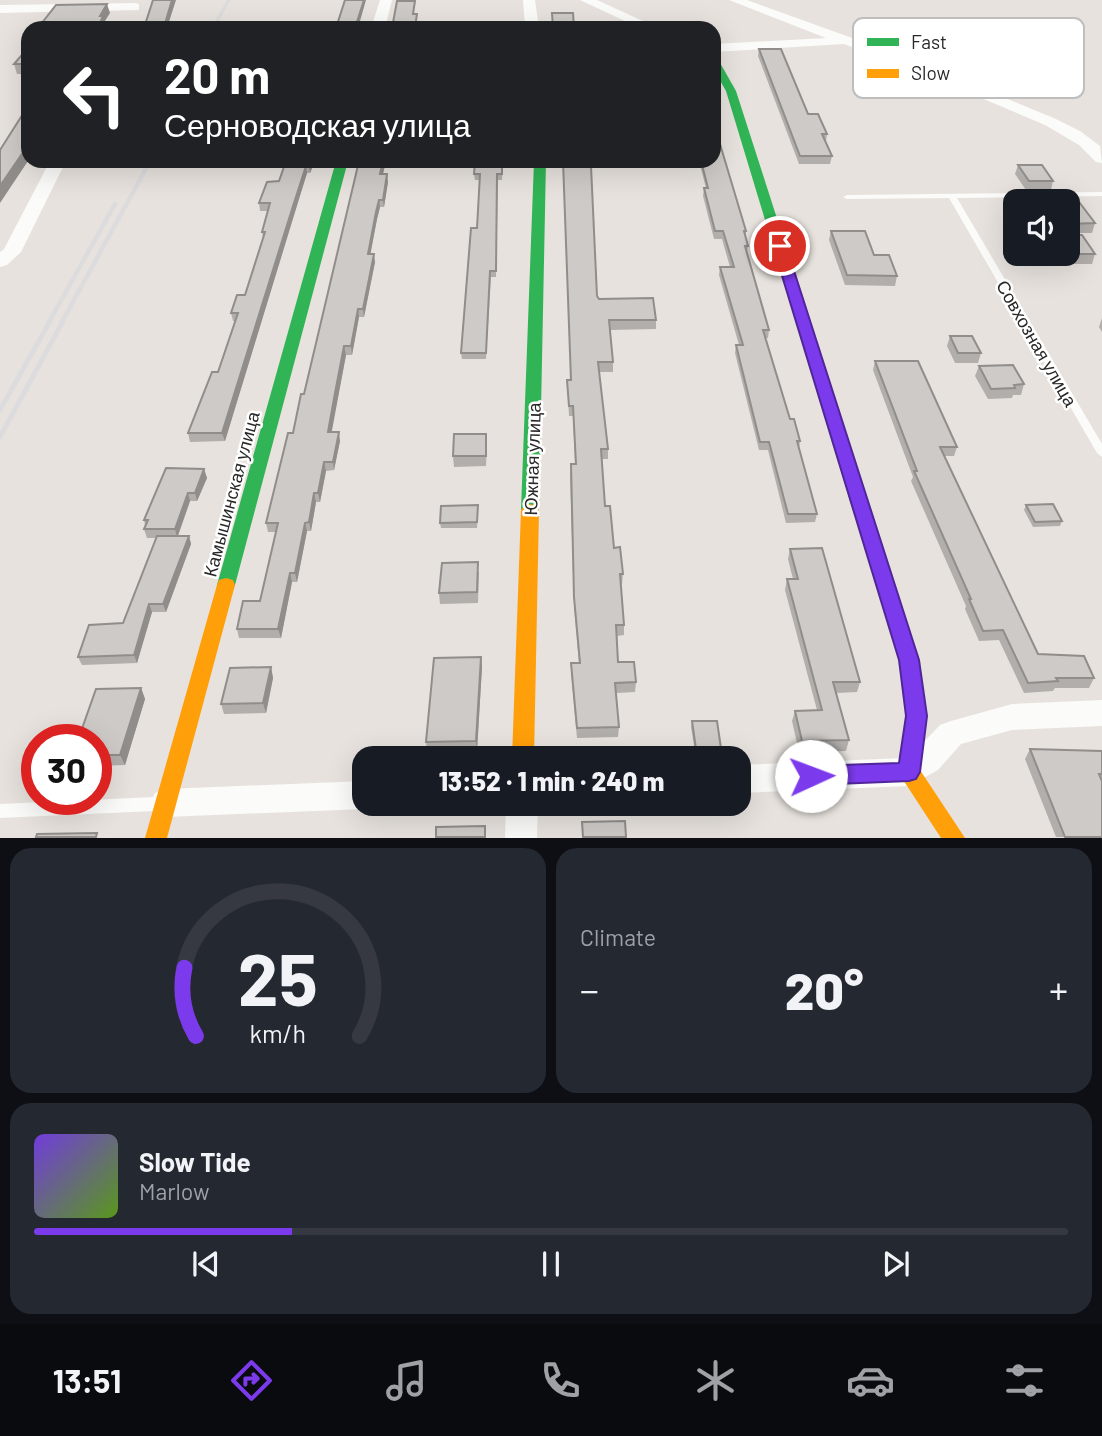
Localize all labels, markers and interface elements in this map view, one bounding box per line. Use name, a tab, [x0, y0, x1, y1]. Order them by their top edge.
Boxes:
legend	[853, 18, 1084, 98]
text: Fast	[911, 30, 947, 53]
text: 20 m	[164, 45, 270, 104]
icon: left	[49, 49, 140, 140]
text: Slow	[911, 61, 950, 84]
text: Серноводская улица	[164, 105, 471, 143]
map controls	[1003, 189, 1080, 266]
button: sound	[1003, 189, 1080, 266]
pin	[750, 216, 810, 276]
icon: arrive	[761, 227, 799, 265]
street label: Совхозная улица	[992, 276, 1083, 411]
street label: Южная улица	[519, 401, 545, 516]
street label: Камышинская улица	[198, 408, 264, 579]
speed limit sign: 30	[21, 724, 112, 815]
position arrow	[774, 739, 848, 813]
text: 13:52 · 1 min · 240 m	[439, 765, 664, 796]
text: Climate	[580, 923, 656, 951]
text: 25	[238, 934, 318, 1022]
text: 20°	[785, 958, 863, 1020]
text: −	[580, 966, 599, 1012]
text: +	[1049, 966, 1068, 1012]
text: km/h	[250, 1018, 306, 1048]
text: Slow Tide	[139, 1146, 251, 1177]
text: Marlow	[139, 1177, 210, 1205]
icon: previous	[187, 1245, 225, 1283]
icon: pause	[532, 1245, 570, 1283]
icon: next	[877, 1245, 915, 1283]
icon: directions	[227, 1356, 276, 1405]
icon: music	[382, 1356, 431, 1405]
icon: phone	[536, 1356, 585, 1405]
icon: climate	[691, 1356, 740, 1405]
icon: car	[846, 1356, 895, 1405]
icon: filters	[1000, 1356, 1049, 1405]
text: 13:51	[53, 1361, 121, 1399]

